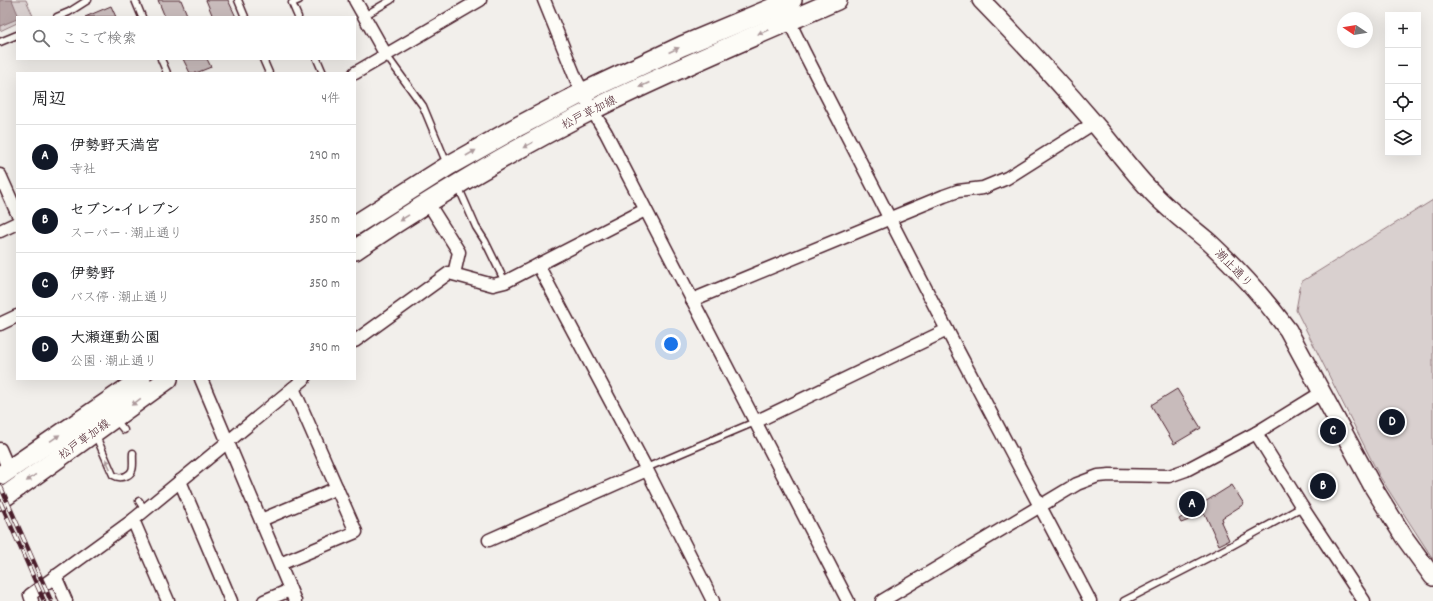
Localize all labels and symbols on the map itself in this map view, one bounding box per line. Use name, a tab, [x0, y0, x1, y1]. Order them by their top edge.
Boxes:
north arrow	[1337, 12, 1373, 48]
one-way arrow	[757, 29, 768, 35]
one-way arrow	[669, 47, 680, 53]
one-way arrow	[638, 82, 650, 88]
street label: 松戸草加線	[559, 92, 620, 135]
one-way arrow	[522, 141, 534, 148]
one-way arrow	[465, 150, 477, 157]
one-way arrow	[399, 214, 410, 222]
street label: 潮止通り	[1210, 246, 1256, 292]
your location	[661, 334, 681, 354]
one-way arrow	[131, 398, 142, 406]
pin: D	[1379, 407, 1405, 437]
street label: 松戸草加線	[56, 416, 114, 465]
pin: C	[1320, 416, 1346, 446]
one-way arrow	[50, 434, 60, 442]
one-way arrow	[105, 458, 112, 470]
pin: B	[1310, 471, 1336, 501]
one-way arrow	[25, 474, 36, 482]
pin: A	[1179, 489, 1205, 519]

